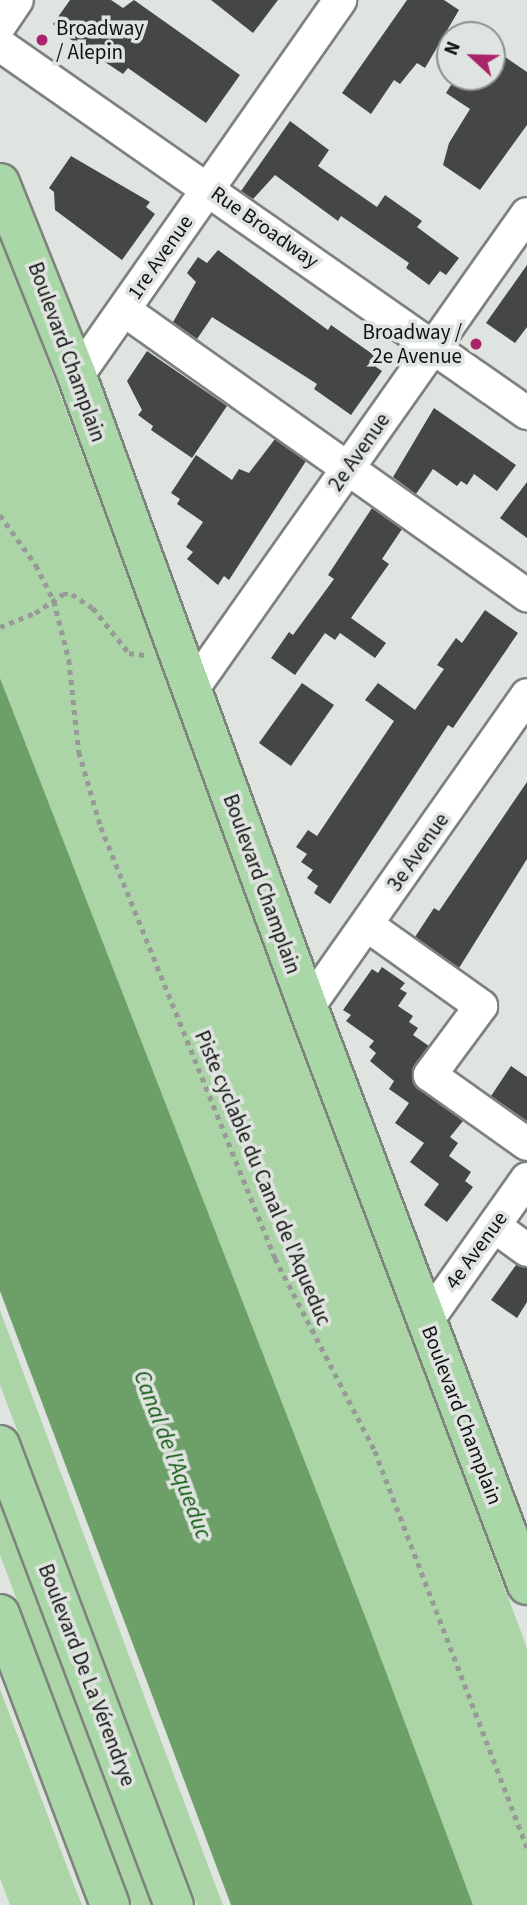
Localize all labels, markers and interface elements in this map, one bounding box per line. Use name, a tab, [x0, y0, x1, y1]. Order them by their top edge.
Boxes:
place label: Broadway / Alepin	[56, 15, 144, 65]
north arrow	[436, 21, 506, 91]
marker: Broadway / Alepin	[34, 32, 50, 48]
text: N	[438, 38, 468, 60]
street label: Rue Broadway	[206, 181, 324, 273]
street label: 1re Avenue	[122, 210, 198, 304]
street label: Boulevard Champlain	[23, 259, 111, 445]
place label: Broadway / 2e Avenue	[362, 319, 462, 369]
marker: Broadway / 2e Avenue	[468, 336, 484, 352]
street label: 2e Avenue	[323, 408, 395, 496]
street label: Boulevard Champlain	[218, 791, 306, 977]
street label: 3e Avenue	[382, 808, 454, 896]
street label: Piste cyclable du Canal de l'Aqueduc	[189, 1027, 337, 1329]
street label: 4e Avenue	[439, 1206, 513, 1294]
street label: Boulevard Champlain	[416, 1322, 508, 1508]
water label: Canal de l'Aqueduc	[127, 1367, 217, 1543]
street label: Boulevard De La Vérendrye	[33, 1560, 141, 1790]

